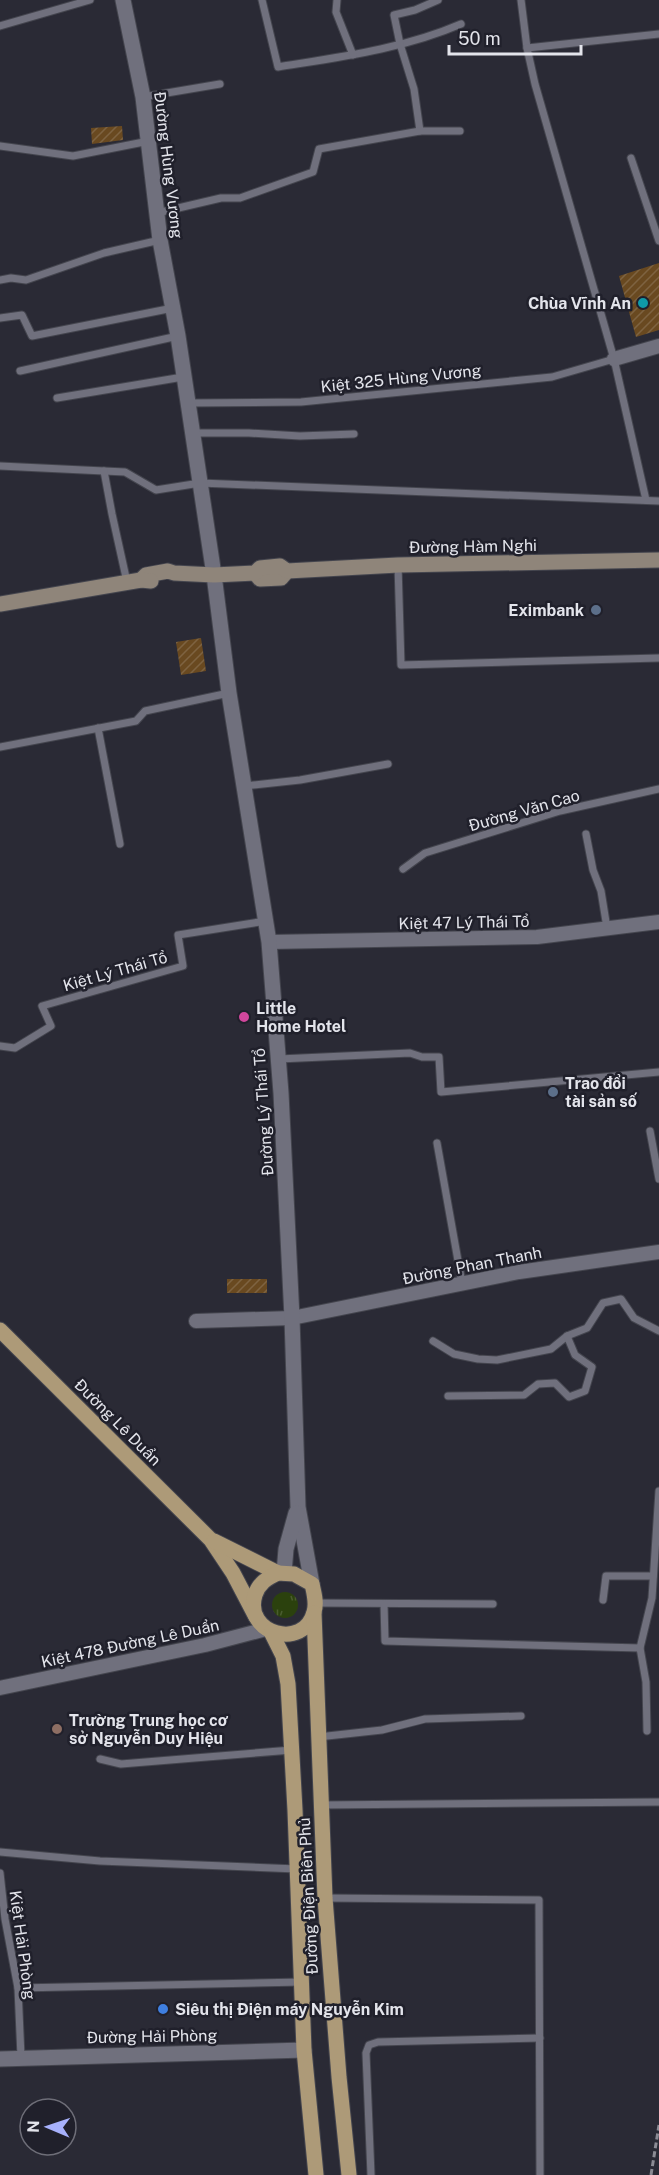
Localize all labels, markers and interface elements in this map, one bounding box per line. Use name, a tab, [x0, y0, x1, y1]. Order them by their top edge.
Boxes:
scale bar	[449, 18, 581, 56]
text: 50 m	[458, 28, 501, 49]
street label: Đường Hùng Vương	[150, 90, 187, 240]
place label: Chùa Vĩnh An	[528, 294, 631, 313]
marker: Chùa Vĩnh An	[636, 296, 650, 310]
street label: Kiệt 325 Hùng Vương	[320, 361, 482, 396]
street label: Đường Hàm Nghi	[409, 536, 537, 557]
place label: Eximbank	[508, 601, 584, 620]
marker: Eximbank	[589, 603, 603, 617]
street label: Đường Văn Cao	[466, 786, 582, 835]
street label: Kiệt 47 Lý Thái Tổ	[398, 912, 530, 933]
street label: Kiệt Lý Thái Tổ	[61, 948, 169, 995]
place label: Little Home Hotel	[256, 999, 346, 1036]
marker: Little Home Hotel	[237, 1010, 251, 1024]
street label: Đường Lý Thái Tổ	[250, 1047, 277, 1176]
place label: Trao đổi tài sản số	[565, 1073, 638, 1111]
marker: Trao đổi tài sản số	[546, 1085, 560, 1099]
street label: Đường Phan Thanh	[401, 1243, 543, 1288]
street label: Đường Lê Duẩn	[71, 1375, 165, 1469]
street label: Kiệt 478 Đường Lê Duẩn	[39, 1615, 221, 1672]
place label: Trường Trung học cơ sở Nguyễn Duy Hiệu	[69, 1711, 229, 1748]
marker: Trường Trung học cơ sở Nguyễn Duy Hiệu	[50, 1722, 64, 1736]
street label: Đường Điện Biên Phủ	[295, 1817, 322, 1975]
street label: Kiệt Hải Phòng	[5, 1889, 40, 2001]
place label: Siêu thị Điện máy Nguyễn Kim	[175, 1999, 404, 2019]
marker: Siêu thị Điện máy Nguyễn Kim	[156, 2002, 170, 2016]
street label: Đường Hải Phòng	[87, 2026, 218, 2047]
north arrow	[18, 2097, 78, 2157]
text: N	[24, 2120, 43, 2133]

